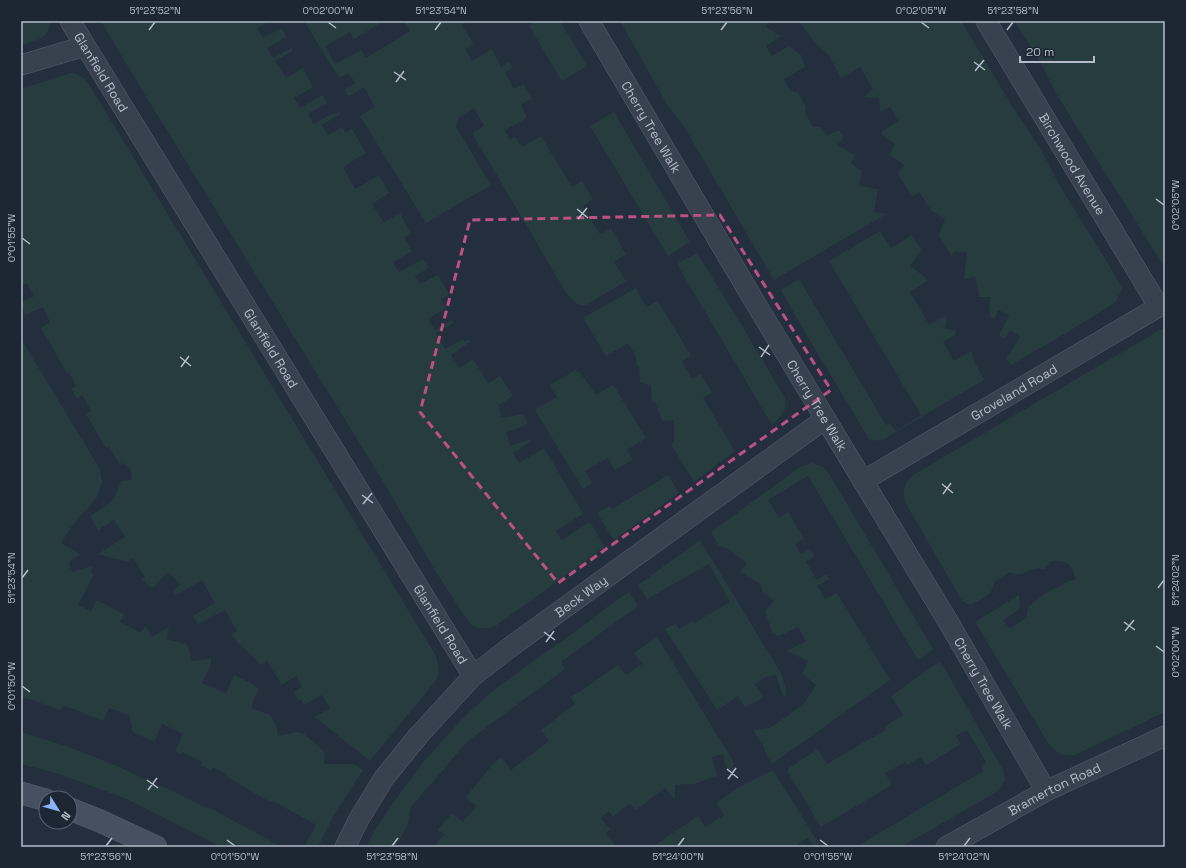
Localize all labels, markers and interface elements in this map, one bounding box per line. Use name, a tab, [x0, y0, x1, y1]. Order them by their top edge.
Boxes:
text: 51°23'52"N	[129, 4, 181, 17]
text: 0°02'00"W	[303, 4, 354, 17]
text: 51°23'54"N	[415, 4, 467, 17]
text: 51°23'56"N	[701, 4, 753, 17]
text: 0°02'05"W	[896, 4, 947, 17]
text: 51°23'58"N	[987, 4, 1039, 17]
street label: Glanfield Road	[71, 29, 132, 115]
scale bar	[1020, 38, 1094, 64]
text: 20 m	[1026, 44, 1054, 60]
street label: Cherry Tree Walk	[618, 78, 685, 176]
street label: Birchwood Avenue	[1035, 110, 1110, 218]
text: 0°02'05"W	[1169, 179, 1182, 230]
text: 0°01'55"W	[5, 214, 18, 262]
street label: Glanfield Road	[240, 305, 302, 391]
street label: Cherry Tree Walk	[783, 357, 851, 454]
street label: Groveland Road	[967, 360, 1060, 424]
text: 51°23'54"N	[5, 552, 18, 604]
text: 51°24'02"N	[1169, 554, 1182, 606]
street label: Beck Way	[551, 571, 610, 621]
street label: Glanfield Road	[410, 581, 472, 667]
text: 0°02'00"W	[1169, 626, 1182, 678]
street label: Cherry Tree Walk	[950, 634, 1017, 732]
text: 0°01'50"W	[5, 661, 18, 710]
street label: Bramerton Road	[1005, 758, 1103, 819]
north arrow	[38, 790, 78, 830]
text: N	[58, 809, 74, 823]
text: 51°23'56"N	[80, 850, 132, 863]
text: 0°01'50"W	[211, 850, 260, 863]
text: 51°23'58"N	[366, 850, 418, 863]
text: 51°24'00"N	[652, 850, 704, 863]
text: 0°01'55"W	[804, 850, 852, 863]
text: 51°24'02"N	[938, 850, 990, 863]

